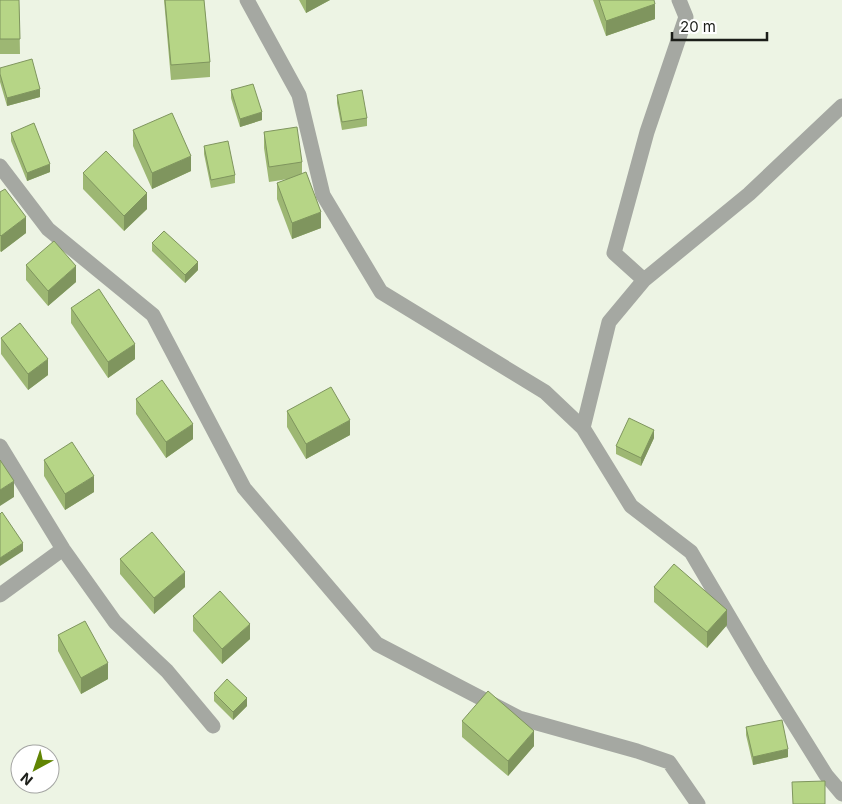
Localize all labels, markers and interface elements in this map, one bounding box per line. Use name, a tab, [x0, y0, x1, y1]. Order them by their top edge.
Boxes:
scale bar	[672, 10, 767, 42]
text: 20 m	[680, 17, 716, 36]
north arrow	[10, 744, 60, 794]
text: N	[17, 769, 36, 789]

